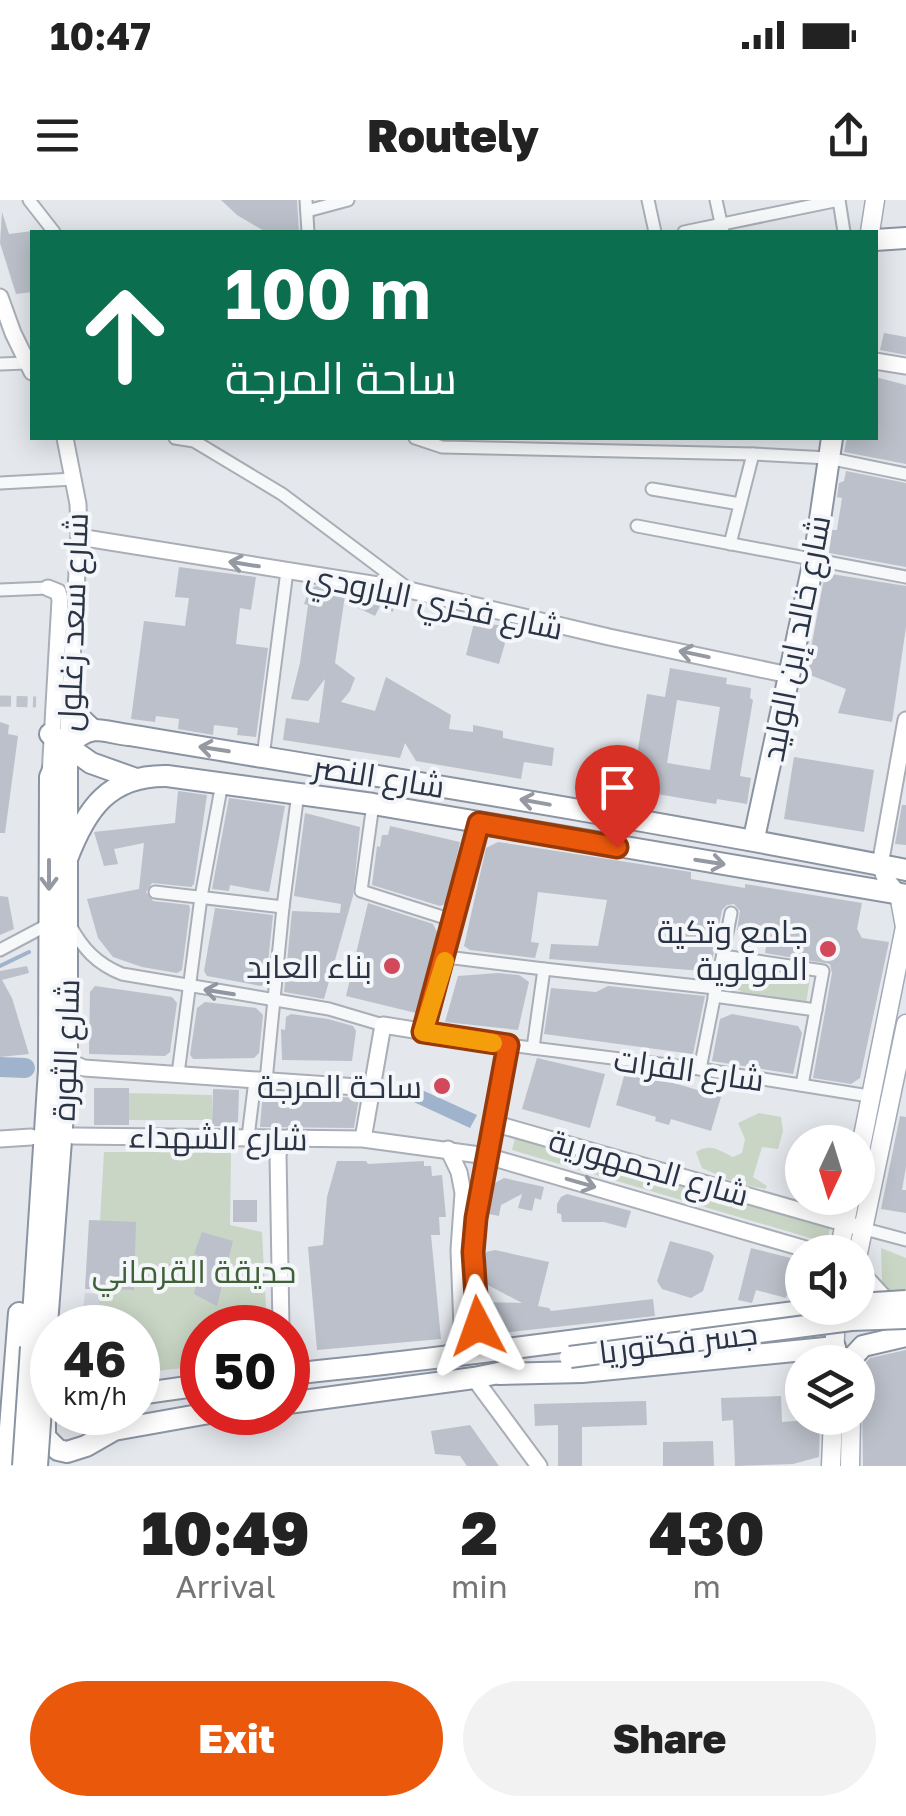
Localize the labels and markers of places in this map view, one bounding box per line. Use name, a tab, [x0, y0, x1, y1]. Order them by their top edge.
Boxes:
pin	[575, 745, 660, 848]
place label: جامع وتكية المولوية	[657, 912, 808, 987]
marker: جامع وتكية المولوية	[817, 938, 839, 960]
place label: بناء العابد	[246, 947, 372, 985]
marker: بناء العابد	[381, 955, 403, 977]
place label: ساحة المرجة	[257, 1067, 422, 1105]
marker: ساحة المرجة	[431, 1075, 453, 1097]

